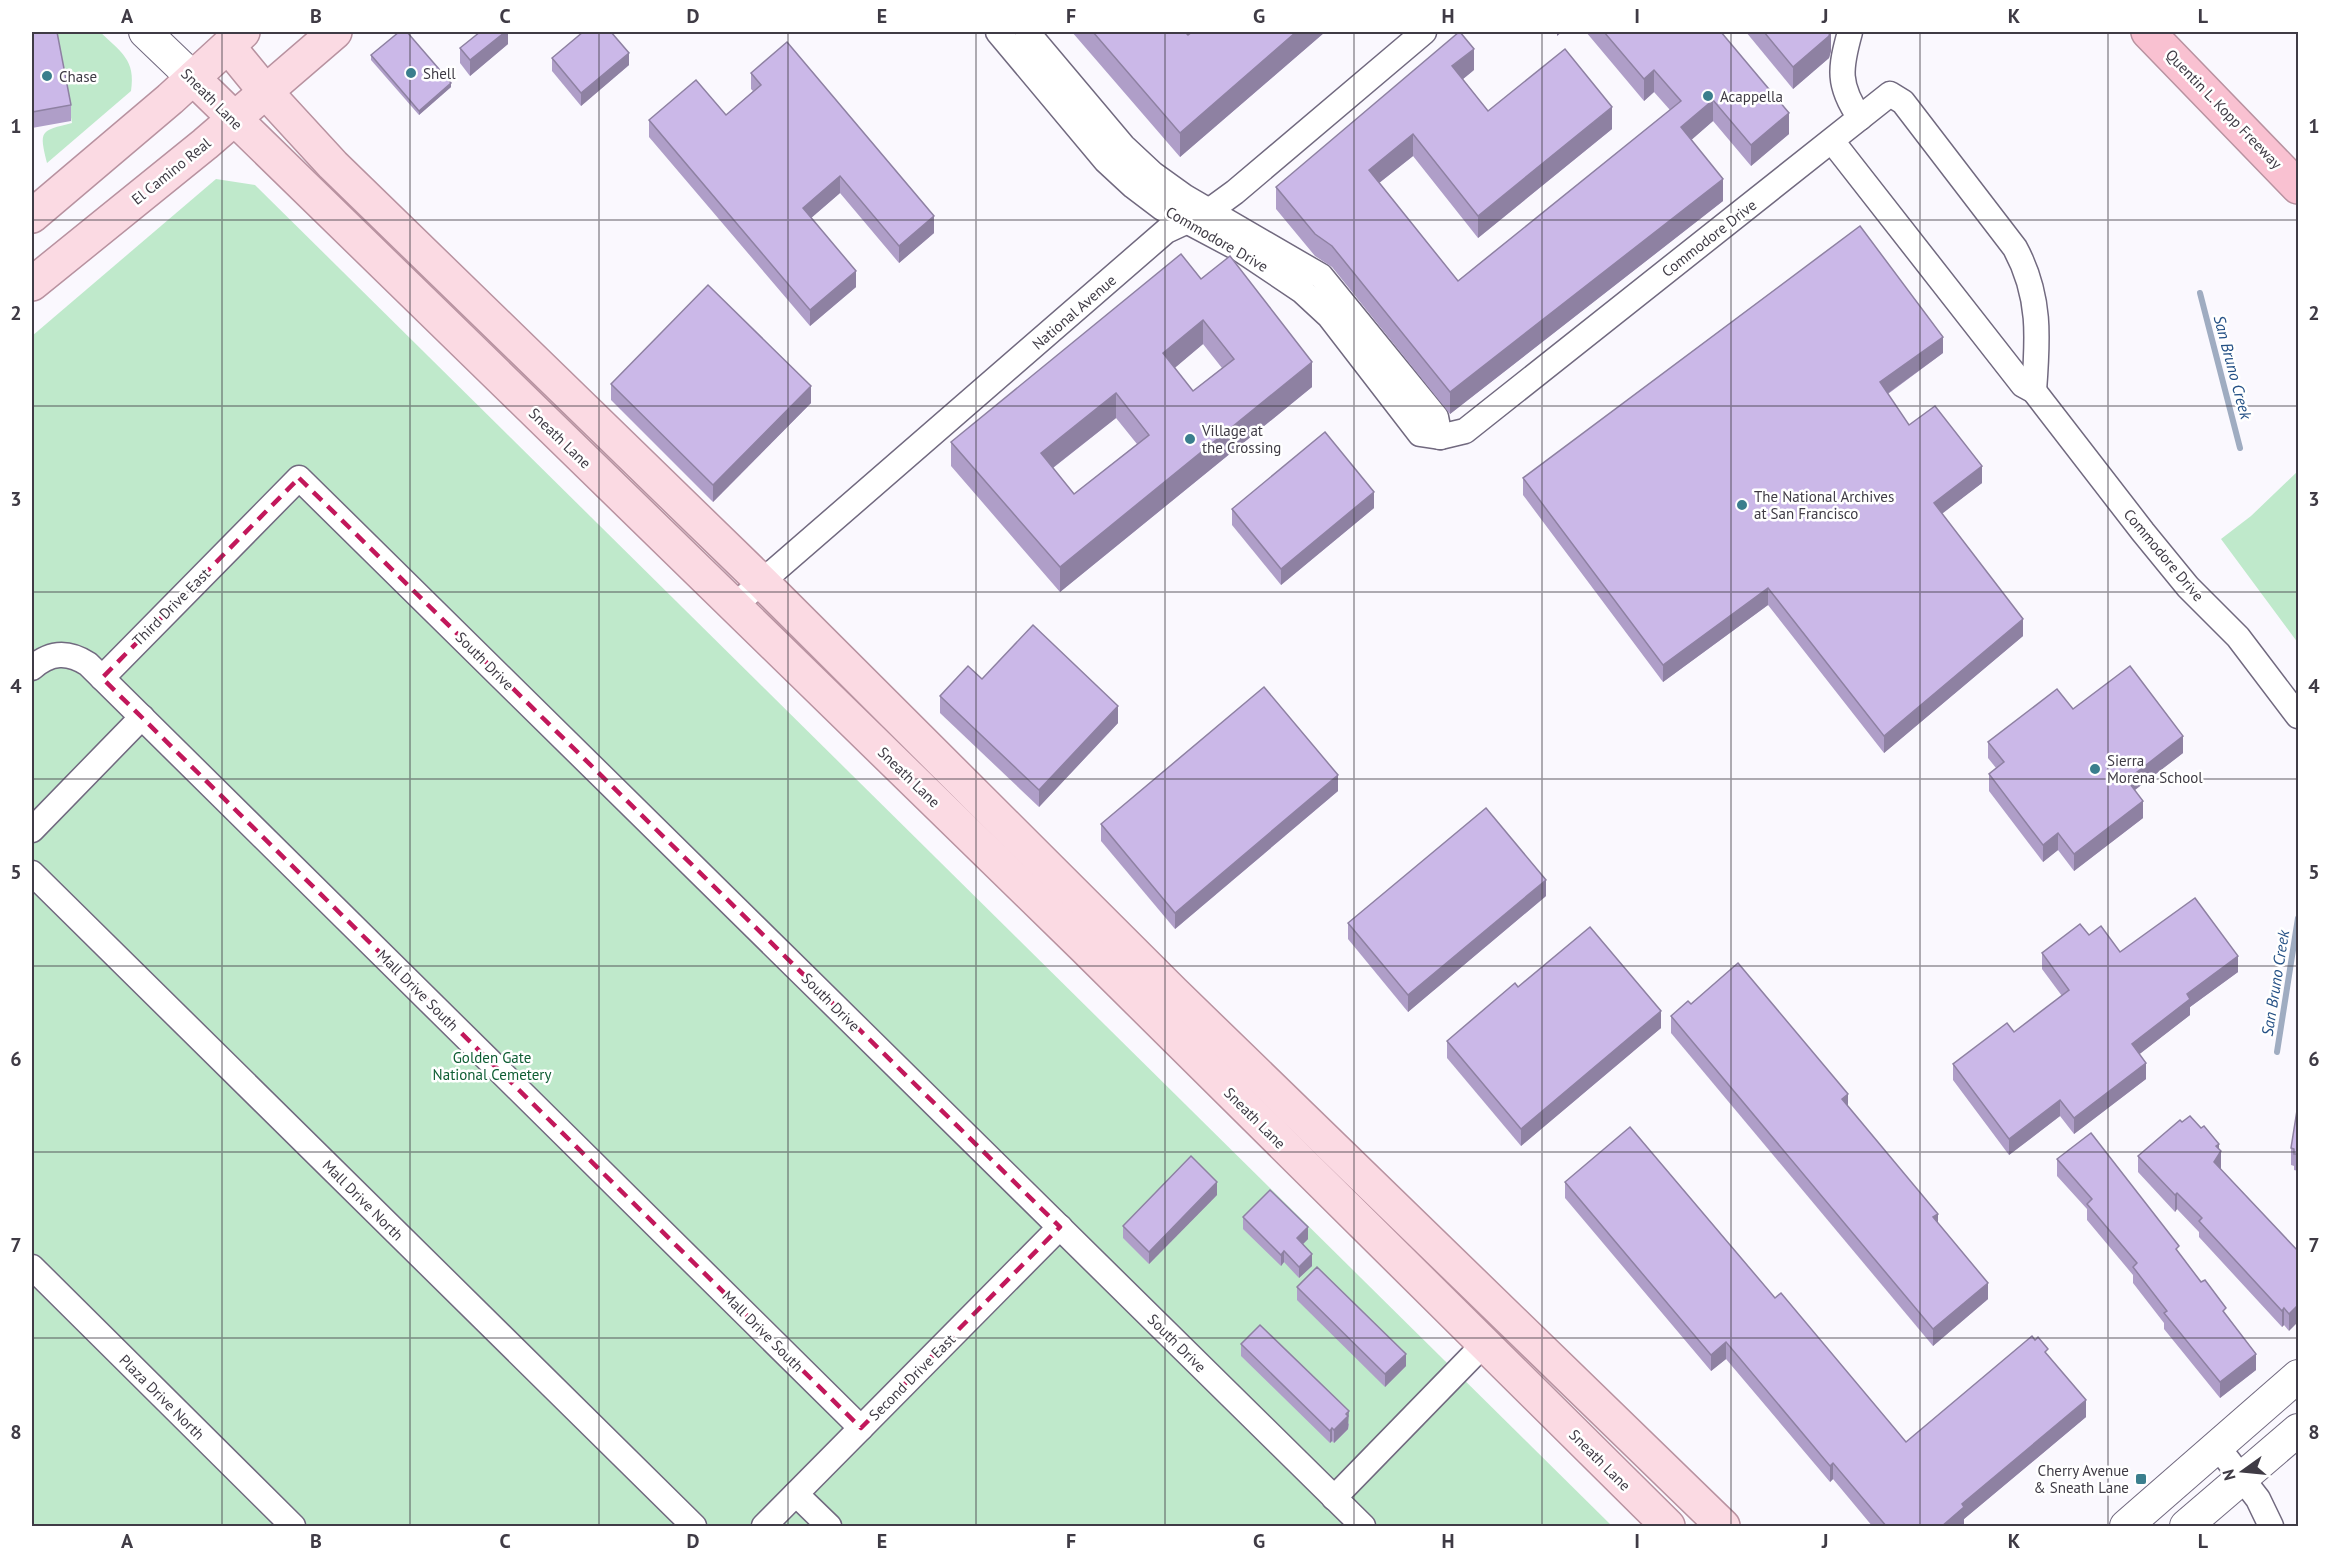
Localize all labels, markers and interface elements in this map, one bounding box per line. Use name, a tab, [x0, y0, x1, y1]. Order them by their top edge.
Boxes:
text: A	[121, 3, 134, 29]
text: B	[310, 3, 322, 29]
text: C	[499, 3, 511, 29]
text: D	[687, 3, 700, 29]
text: E	[877, 3, 887, 29]
text: F	[1066, 3, 1076, 29]
text: G	[1253, 3, 1265, 29]
text: H	[1441, 3, 1455, 29]
text: I	[1634, 3, 1640, 29]
text: J	[1821, 3, 1828, 29]
text: K	[2008, 3, 2021, 29]
text: L	[2198, 3, 2209, 29]
street label: Quentin L. Kopp Freeway	[2162, 45, 2286, 173]
street label: Sneath Lane	[177, 64, 247, 134]
place label: Shell	[423, 64, 456, 83]
marker: Shell	[404, 66, 418, 80]
place label: Chase	[59, 67, 97, 86]
marker: Chase	[40, 69, 54, 83]
place label: Acappella	[1720, 87, 1783, 106]
marker: Acappella	[1701, 89, 1715, 103]
text: 1	[10, 113, 22, 139]
text: 1	[2308, 113, 2320, 139]
street label: El Camino Real	[128, 133, 215, 209]
street label: Commodore Drive	[1658, 195, 1760, 281]
street label: Commodore Drive	[1162, 202, 1272, 276]
street label: National Avenue	[1028, 270, 1120, 354]
text: 2	[10, 300, 22, 326]
text: 2	[2308, 300, 2320, 326]
water label: San Bruno Creek	[2210, 313, 2257, 422]
street label: Sneath Lane	[525, 404, 595, 472]
place label: Village at the Crossing	[1201, 421, 1281, 457]
marker: Village at the Crossing	[1183, 432, 1197, 446]
text: 3	[10, 486, 22, 512]
text: 3	[2308, 486, 2320, 512]
place label: The National Archives at San Francisco	[1754, 487, 1894, 523]
marker: The National Archives at San Francisco	[1735, 498, 1749, 512]
street label: Commodore Drive	[2120, 505, 2208, 605]
street label: Third Drive East	[128, 564, 214, 650]
street label: South Drive	[452, 628, 518, 694]
text: 4	[10, 673, 22, 699]
text: 4	[2308, 673, 2320, 699]
street label: Sneath Lane	[874, 743, 944, 811]
place label: Sierra Morena School	[2107, 751, 2203, 787]
marker: Sierra Morena School	[2088, 762, 2102, 776]
text: 5	[10, 859, 22, 885]
text: 5	[2308, 859, 2320, 885]
water label: San Bruno Creek	[2257, 928, 2293, 1037]
street label: Mall Drive South	[373, 945, 463, 1035]
street label: South Drive	[798, 969, 864, 1035]
text: 6	[10, 1046, 22, 1072]
text: 6	[2308, 1046, 2320, 1072]
park label: Golden Gate National Cemetery	[433, 1048, 551, 1084]
street label: Sneath Lane	[1220, 1083, 1290, 1153]
street label: Mall Drive North	[319, 1156, 407, 1244]
text: 7	[10, 1232, 22, 1258]
text: 7	[2308, 1232, 2320, 1258]
street label: Mall Drive South	[718, 1286, 808, 1376]
street label: South Drive	[1144, 1310, 1210, 1376]
street label: Second Drive East	[865, 1330, 959, 1424]
street label: Plaza Drive North	[115, 1350, 209, 1444]
text: 8	[10, 1419, 22, 1445]
text: 8	[2308, 1419, 2320, 1445]
street label: Sneath Lane	[1565, 1425, 1635, 1495]
north arrow	[2213, 1441, 2273, 1501]
place label: Cherry Avenue & Sneath Lane	[2034, 1461, 2129, 1497]
text: N	[2217, 1467, 2240, 1483]
marker: Cherry Avenue & Sneath Lane	[2134, 1472, 2148, 1486]
text: A	[121, 1528, 134, 1554]
text: B	[310, 1528, 322, 1554]
text: C	[499, 1528, 511, 1554]
text: D	[687, 1528, 700, 1554]
text: E	[877, 1528, 887, 1554]
text: F	[1066, 1528, 1076, 1554]
text: G	[1253, 1528, 1265, 1554]
text: H	[1441, 1528, 1455, 1554]
text: I	[1634, 1528, 1640, 1554]
text: J	[1821, 1528, 1828, 1554]
text: K	[2008, 1528, 2021, 1554]
text: L	[2198, 1528, 2209, 1554]

